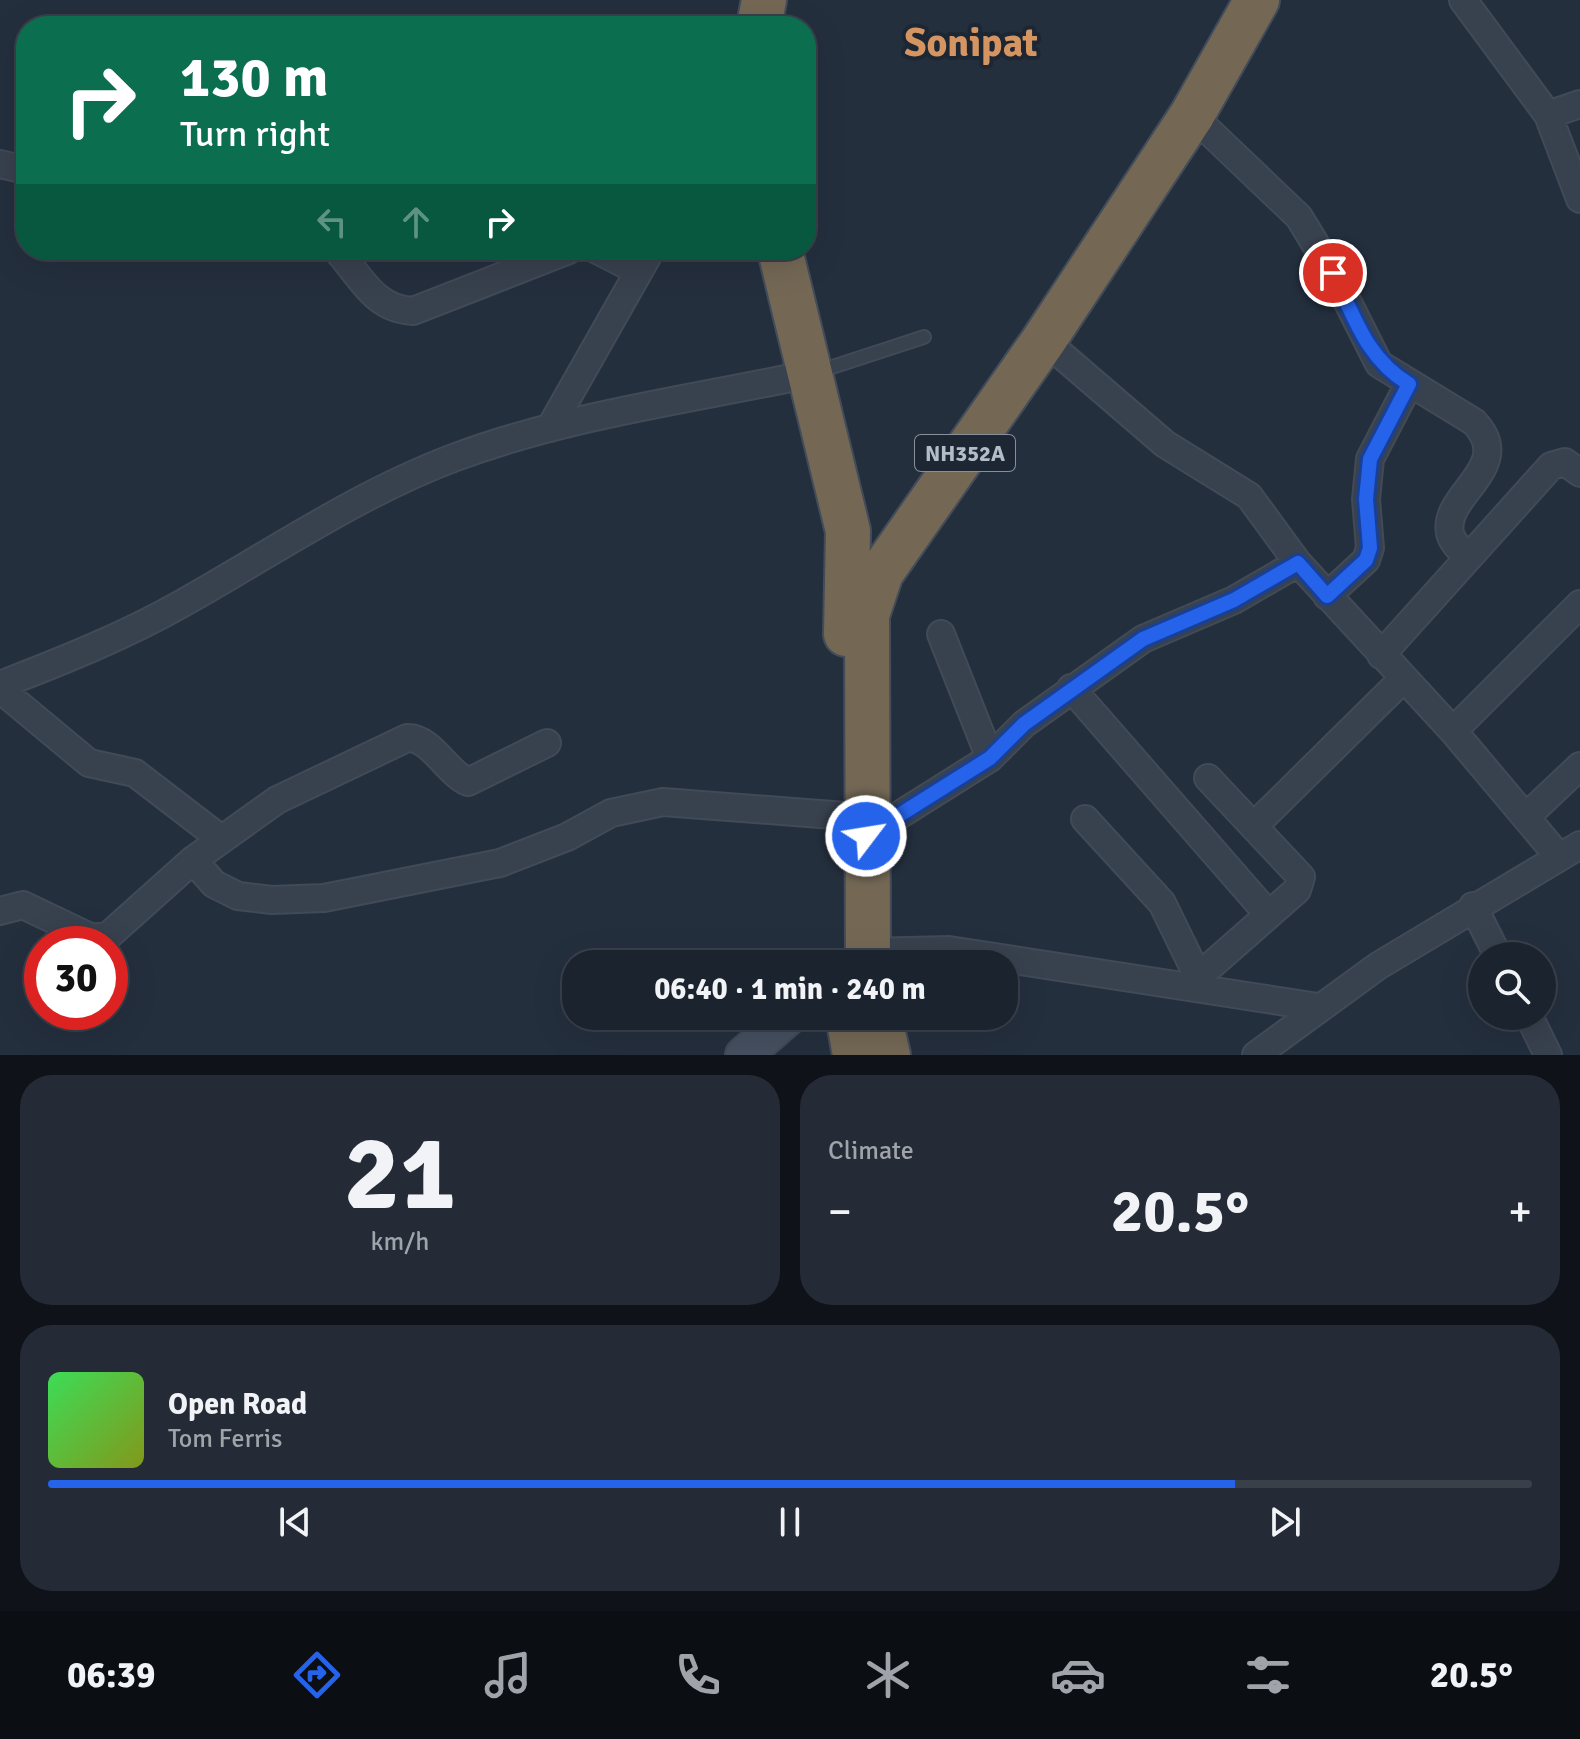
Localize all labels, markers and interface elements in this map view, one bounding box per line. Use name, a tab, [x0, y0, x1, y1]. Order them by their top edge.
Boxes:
district label: Sonipat	[904, 18, 1038, 68]
text: 130 m	[180, 43, 328, 112]
icon: right	[48, 48, 152, 152]
text: Turn right	[180, 112, 330, 157]
icon: left	[310, 200, 354, 244]
icon: ahead	[394, 200, 438, 244]
icon: right	[478, 200, 522, 244]
pin	[1299, 239, 1367, 307]
icon: arrive	[1311, 251, 1355, 295]
road number: NH352A	[915, 435, 1015, 471]
position arrow	[824, 794, 908, 878]
speed limit sign: 30	[24, 926, 128, 1030]
map controls	[1468, 942, 1556, 1030]
button: search	[1468, 942, 1556, 1030]
text: 06:40 · 1 min · 240 m	[654, 971, 926, 1008]
text: 21	[344, 1110, 456, 1238]
text: Climate	[828, 1135, 914, 1167]
text: 20.5°	[1111, 1175, 1249, 1249]
text: −	[828, 1185, 852, 1239]
text: +	[1508, 1185, 1532, 1239]
text: km/h	[371, 1226, 429, 1258]
text: Open Road	[168, 1386, 307, 1423]
text: Tom Ferris	[168, 1423, 282, 1455]
icon: previous	[273, 1500, 317, 1544]
icon: pause	[768, 1500, 812, 1544]
icon: next	[1263, 1500, 1307, 1544]
icon: directions	[289, 1647, 345, 1703]
icon: music	[480, 1647, 536, 1703]
icon: phone	[670, 1647, 726, 1703]
icon: climate	[860, 1647, 916, 1703]
icon: car	[1050, 1647, 1106, 1703]
icon: filters	[1240, 1647, 1296, 1703]
text: 06:39	[67, 1653, 155, 1698]
text: 20.5°	[1430, 1653, 1513, 1698]

